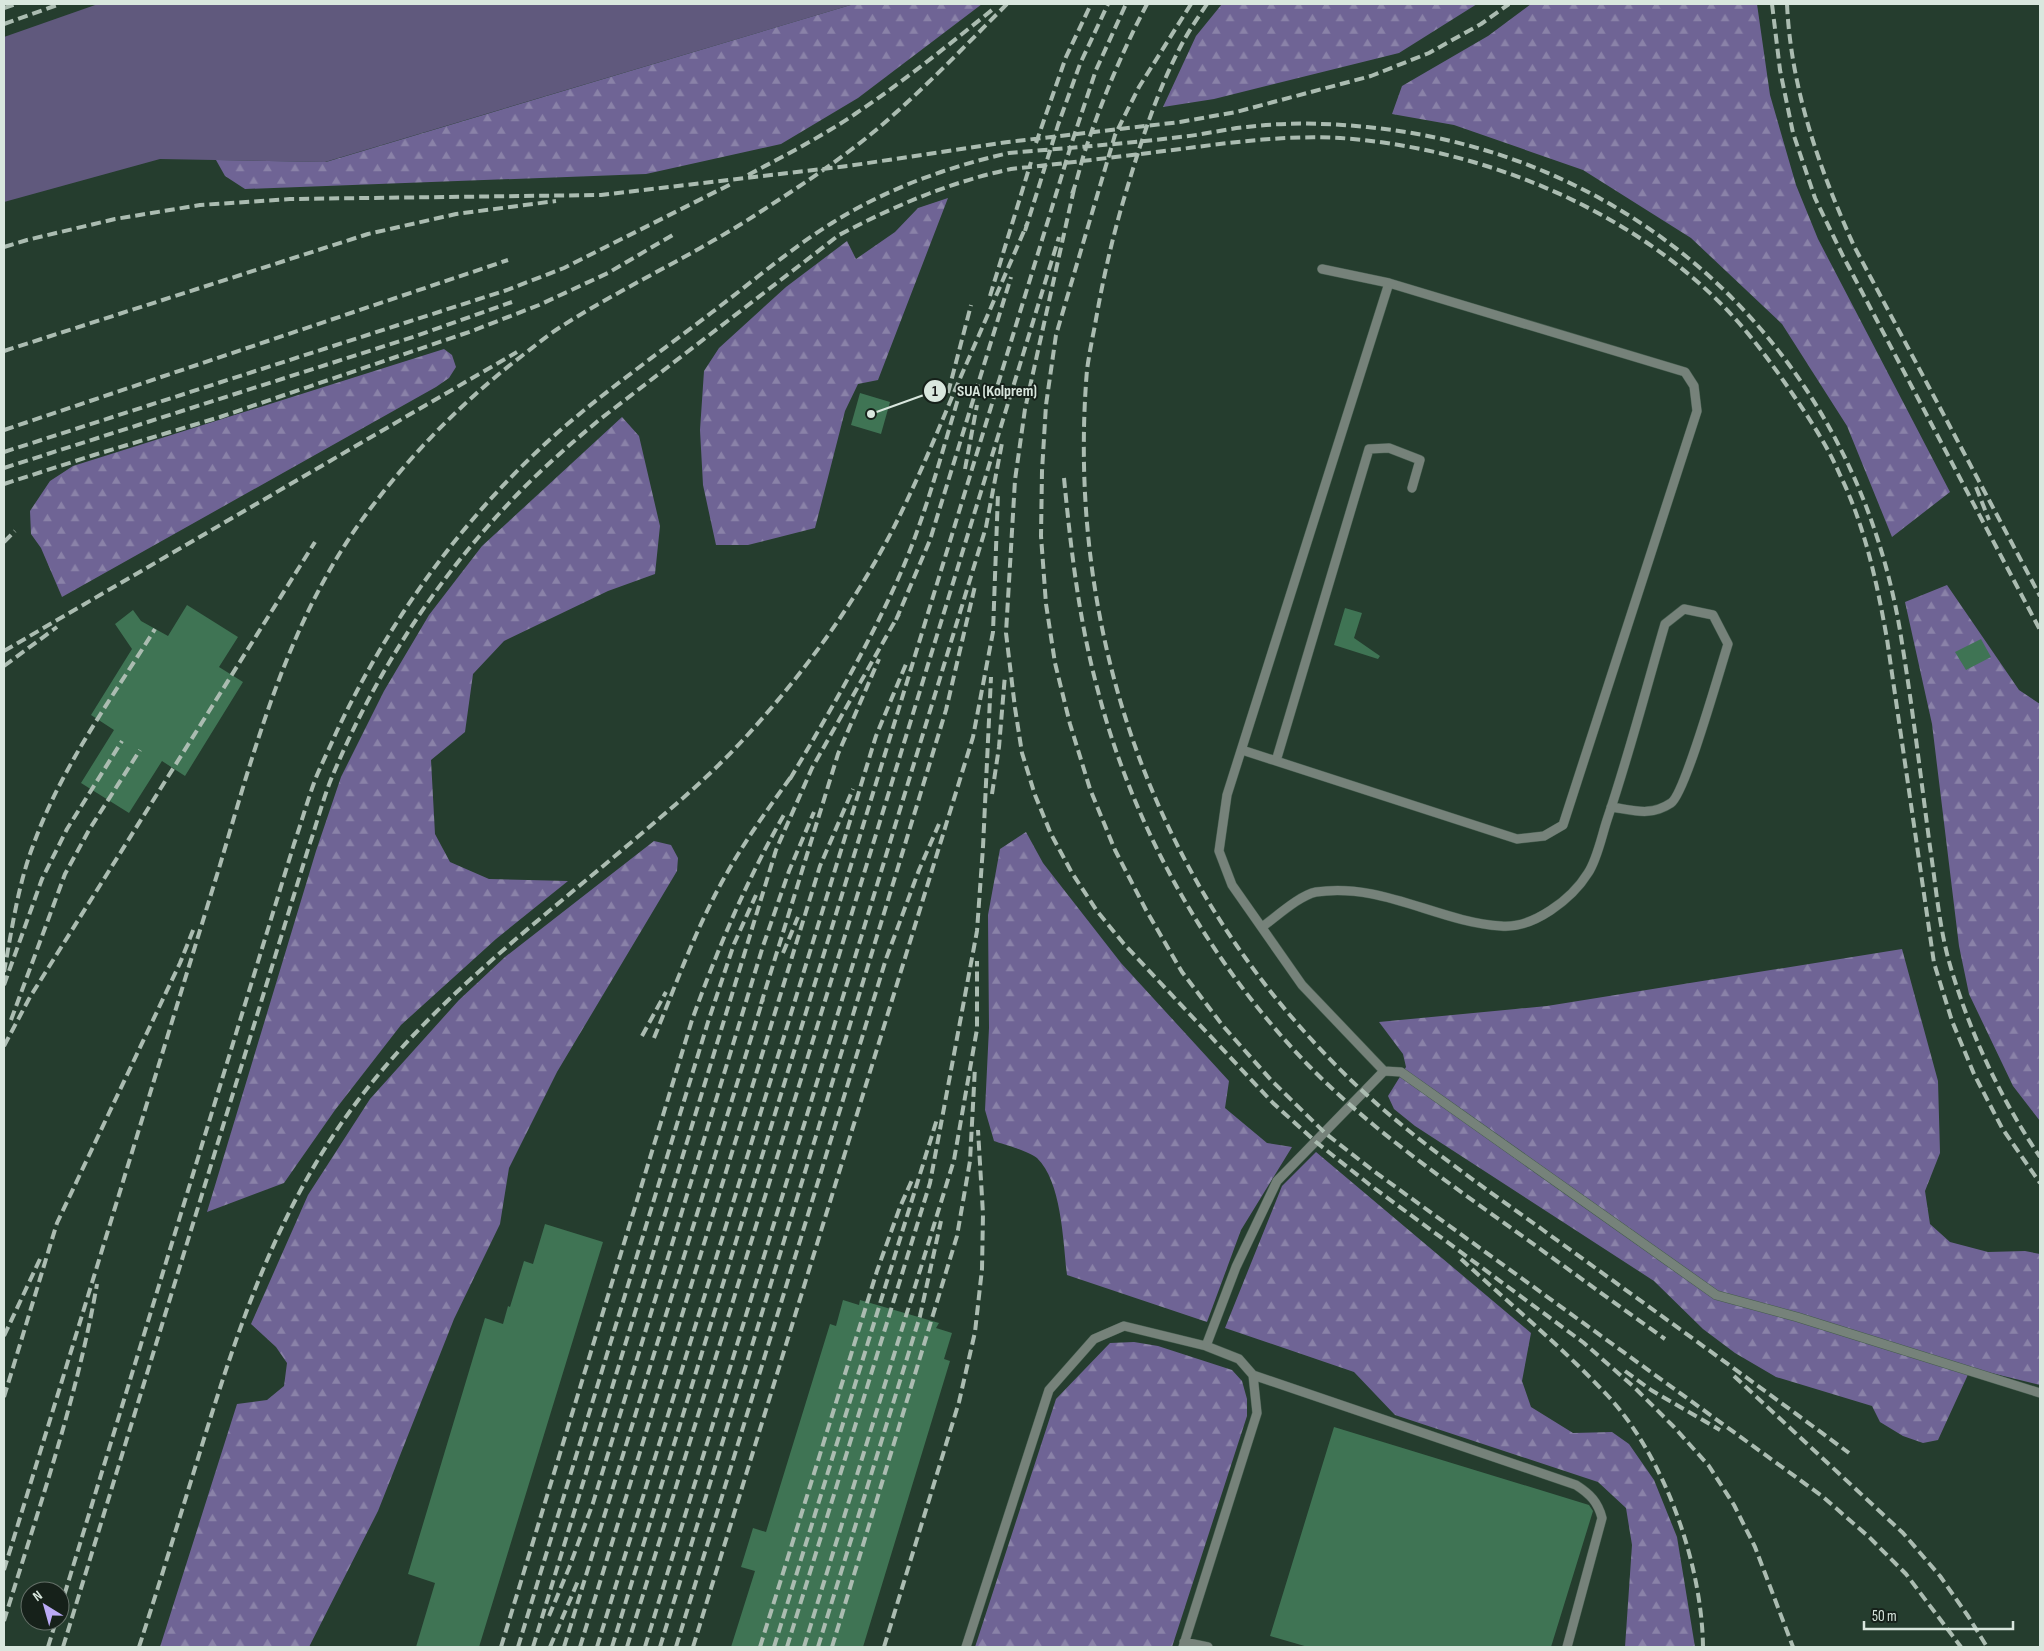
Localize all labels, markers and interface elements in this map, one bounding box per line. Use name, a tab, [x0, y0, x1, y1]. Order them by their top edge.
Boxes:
callout: SUA (Kolprem)	[922, 375, 1047, 406]
text: 1	[932, 382, 938, 401]
text: SUA (Kolprem)	[957, 382, 1037, 401]
north arrow	[20, 1581, 70, 1631]
text: N	[29, 1587, 46, 1605]
scale bar	[1864, 1598, 2013, 1630]
text: 50 m	[1872, 1607, 1897, 1626]

